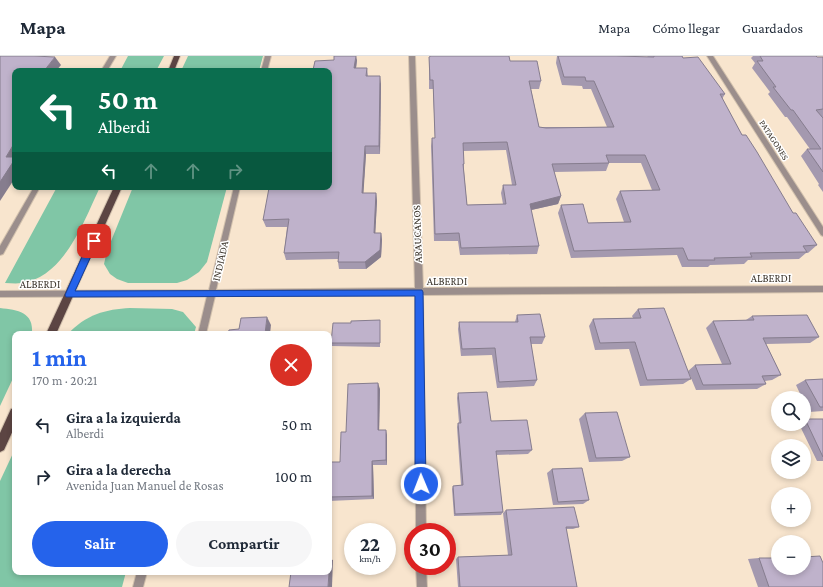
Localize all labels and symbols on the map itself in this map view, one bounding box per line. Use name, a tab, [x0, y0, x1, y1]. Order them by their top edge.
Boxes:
street label: PATAGONES	[757, 118, 791, 162]
street label: ARAUCANOS	[410, 205, 424, 263]
pin	[77, 224, 111, 258]
street label: INDIADA	[210, 239, 231, 282]
street label: ALBERDI	[751, 272, 791, 284]
street label: ALBERDI	[427, 275, 467, 287]
street label: ALBERDI	[20, 278, 60, 290]
position arrow	[400, 463, 442, 505]
speed limit sign: 30	[404, 523, 456, 575]

